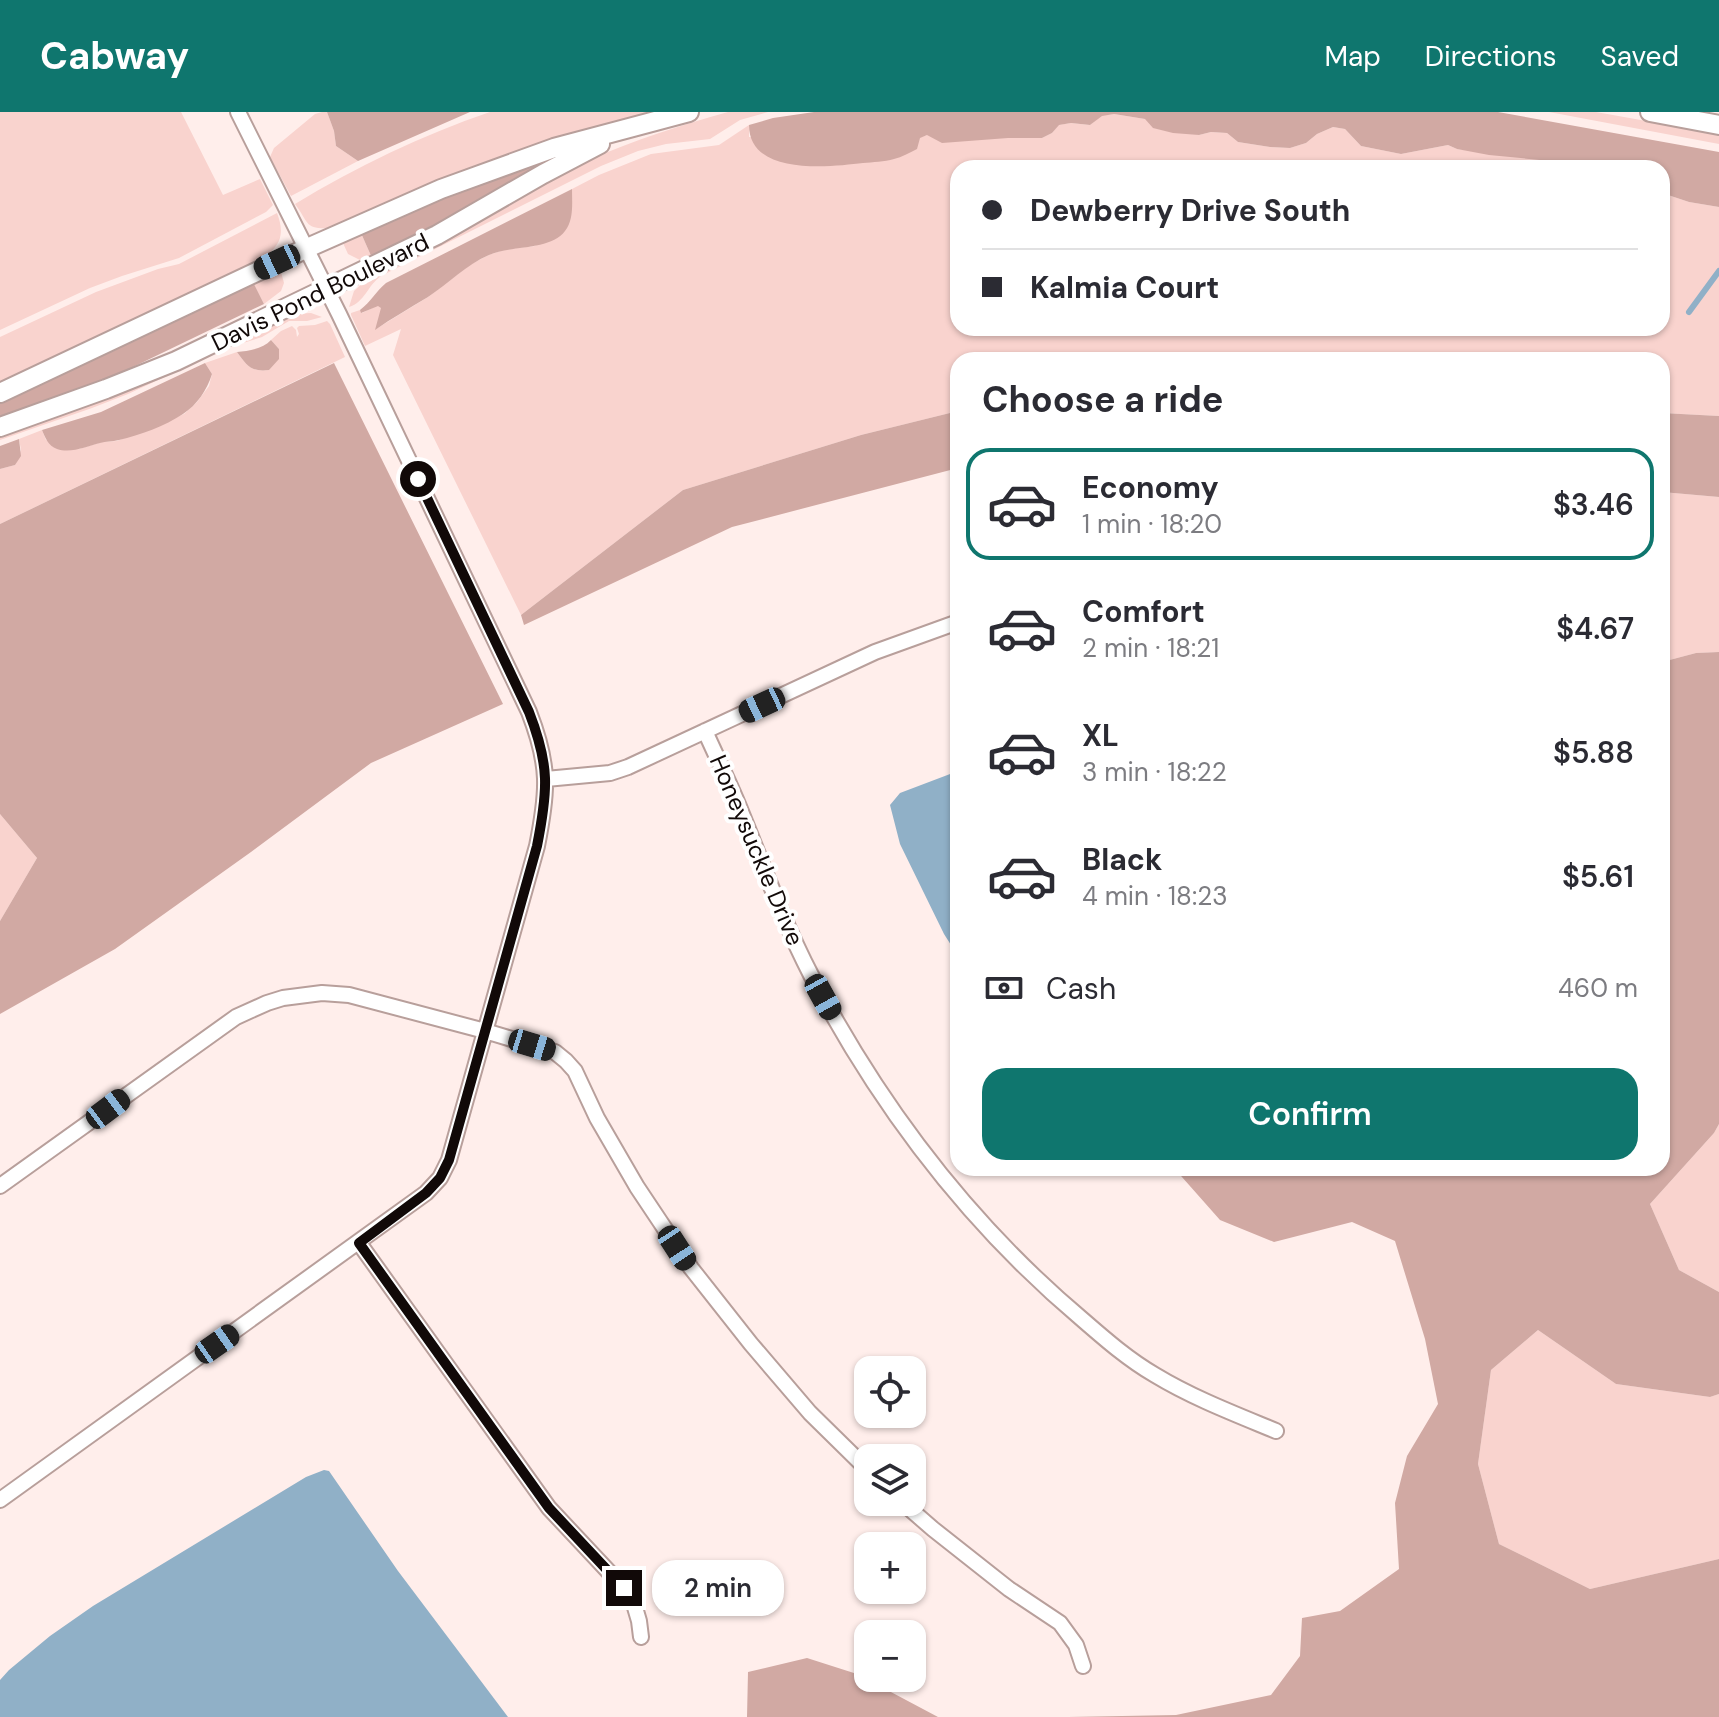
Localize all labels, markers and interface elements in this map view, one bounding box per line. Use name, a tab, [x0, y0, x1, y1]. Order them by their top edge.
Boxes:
text: Cabway	[40, 31, 189, 81]
text: Map	[1324, 38, 1381, 75]
text: Directions	[1425, 38, 1557, 75]
text: Saved	[1601, 38, 1679, 75]
text: Dewberry Drive South	[1030, 191, 1350, 230]
street label: Davis Pond Boulevard	[206, 226, 434, 358]
car	[250, 241, 304, 283]
text: Kalmia Court	[1030, 268, 1219, 307]
text: Choose a ride	[982, 376, 1223, 423]
route start	[400, 461, 436, 497]
icon: car	[986, 468, 1058, 540]
text: Economy	[1082, 468, 1219, 507]
text: $3.46	[1553, 485, 1634, 524]
text: 1 min · 18:20	[1082, 507, 1222, 541]
icon: car	[986, 592, 1058, 664]
text: Comfort	[1082, 592, 1205, 631]
text: $4.67	[1556, 609, 1634, 648]
text: 2 min · 18:21	[1082, 631, 1219, 665]
car	[735, 684, 789, 726]
icon: car	[986, 716, 1058, 788]
text: XL	[1082, 716, 1119, 755]
text: $5.88	[1553, 733, 1634, 772]
street label: Honeysuckle Drive	[703, 750, 811, 950]
text: 3 min · 18:22	[1082, 755, 1227, 789]
icon: car	[986, 840, 1058, 912]
text: Black	[1082, 840, 1162, 879]
text: $5.61	[1562, 857, 1634, 896]
text: 4 min · 18:23	[1082, 879, 1228, 913]
icon: cash	[982, 966, 1026, 1010]
text: Cash	[1046, 969, 1116, 1008]
car	[801, 970, 845, 1024]
text: 460 m	[1558, 971, 1638, 1005]
car	[506, 1027, 558, 1063]
button: Confirm	[982, 1068, 1638, 1160]
car	[82, 1085, 134, 1133]
car	[654, 1221, 700, 1275]
car	[190, 1320, 244, 1368]
map controls	[854, 1356, 926, 1692]
button: locate	[854, 1356, 926, 1428]
button: layers	[854, 1444, 926, 1516]
button: +	[854, 1532, 926, 1604]
callout: 2 min	[652, 1560, 784, 1616]
route end	[606, 1570, 642, 1606]
text: 2 min	[684, 1571, 752, 1605]
button: −	[854, 1620, 926, 1692]

